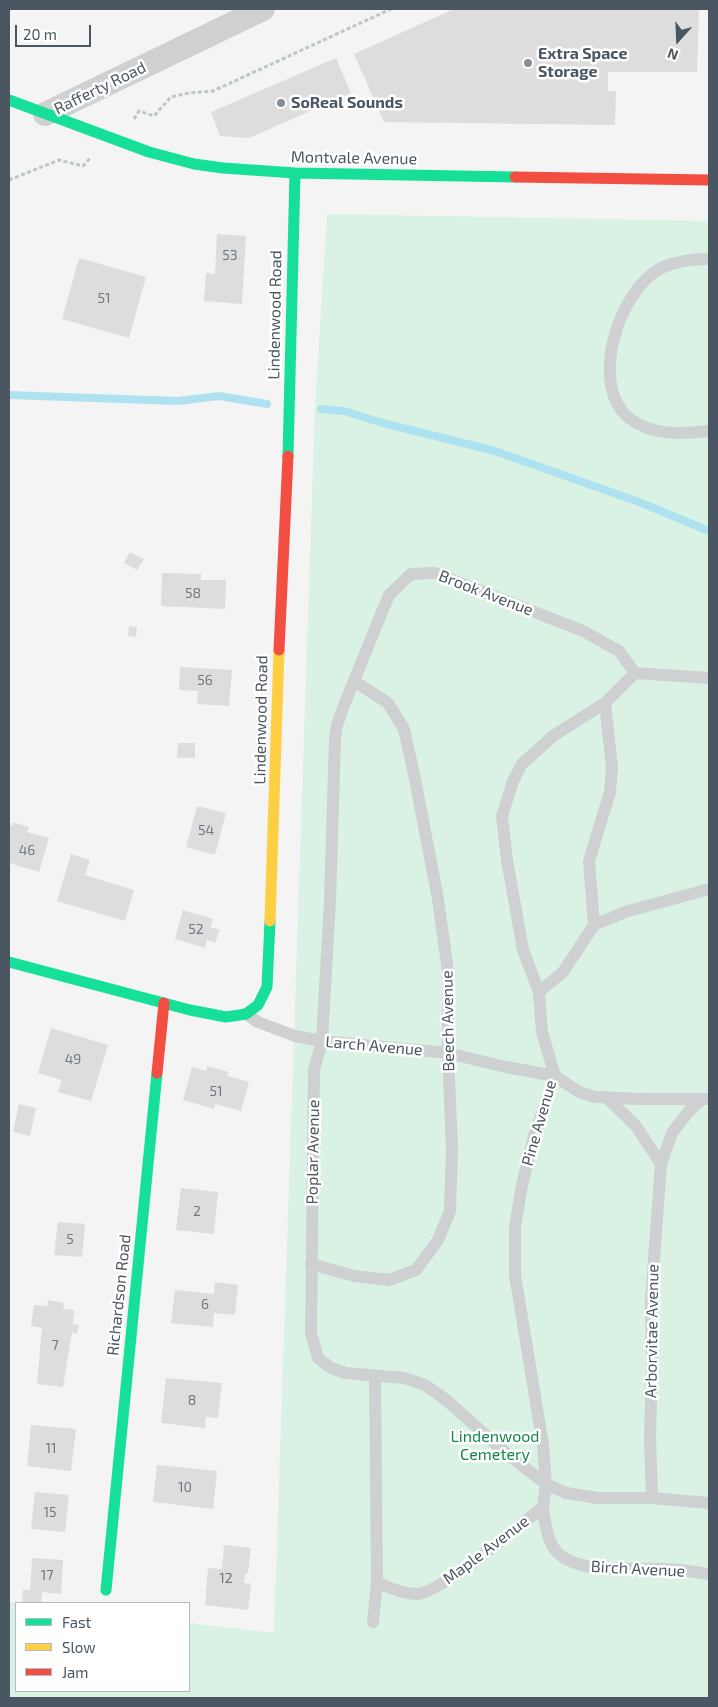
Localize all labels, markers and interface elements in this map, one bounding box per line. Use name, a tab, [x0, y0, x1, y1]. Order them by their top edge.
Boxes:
scale bar	[18, 15, 94, 47]
north arrow	[653, 15, 703, 65]
text: 20 m	[23, 25, 57, 43]
place label: Extra Space Storage	[538, 44, 627, 82]
text: N	[665, 45, 680, 64]
street label: Rafferty Road	[51, 57, 149, 119]
marker: Extra Space Storage	[522, 57, 534, 69]
place label: SoReal Sounds	[291, 93, 403, 113]
marker: SoReal Sounds	[275, 97, 287, 109]
street label: Montvale Avenue	[291, 147, 417, 169]
house number: 53	[222, 247, 238, 263]
street label: Lindenwood Road	[264, 250, 286, 380]
house number: 51	[97, 290, 111, 306]
street label: Brook Avenue	[436, 566, 536, 620]
house number: 58	[185, 585, 201, 601]
street label: Lindenwood Road	[250, 655, 272, 785]
house number: 56	[197, 672, 213, 688]
house number: 54	[198, 822, 214, 838]
house number: 46	[19, 842, 35, 858]
house number: 52	[188, 921, 204, 937]
street label: Beech Avenue	[438, 970, 458, 1072]
street label: Larch Avenue	[325, 1032, 423, 1060]
house number: 49	[65, 1051, 81, 1067]
street label: Pine Avenue	[518, 1078, 560, 1168]
house number: 51	[209, 1083, 223, 1099]
street label: Poplar Avenue	[302, 1099, 324, 1205]
house number: 2	[193, 1203, 201, 1219]
house number: 5	[66, 1231, 74, 1247]
street label: Richardson Road	[103, 1233, 135, 1357]
street label: Arborvitae Avenue	[641, 1264, 663, 1398]
house number: 6	[201, 1296, 209, 1312]
house number: 7	[51, 1337, 59, 1353]
house number: 8	[188, 1392, 196, 1408]
park label: Lindenwood Cemetery	[450, 1427, 540, 1465]
house number: 11	[45, 1440, 57, 1456]
house number: 10	[178, 1479, 192, 1495]
house number: 15	[43, 1504, 57, 1520]
street label: Maple Avenue	[439, 1511, 533, 1589]
street label: Birch Avenue	[590, 1557, 686, 1581]
house number: 17	[41, 1567, 53, 1583]
house number: 12	[219, 1570, 233, 1586]
legend	[15, 1602, 190, 1692]
text: Fast	[62, 1613, 91, 1631]
text: Slow	[62, 1638, 96, 1656]
text: Jam	[62, 1663, 88, 1681]

